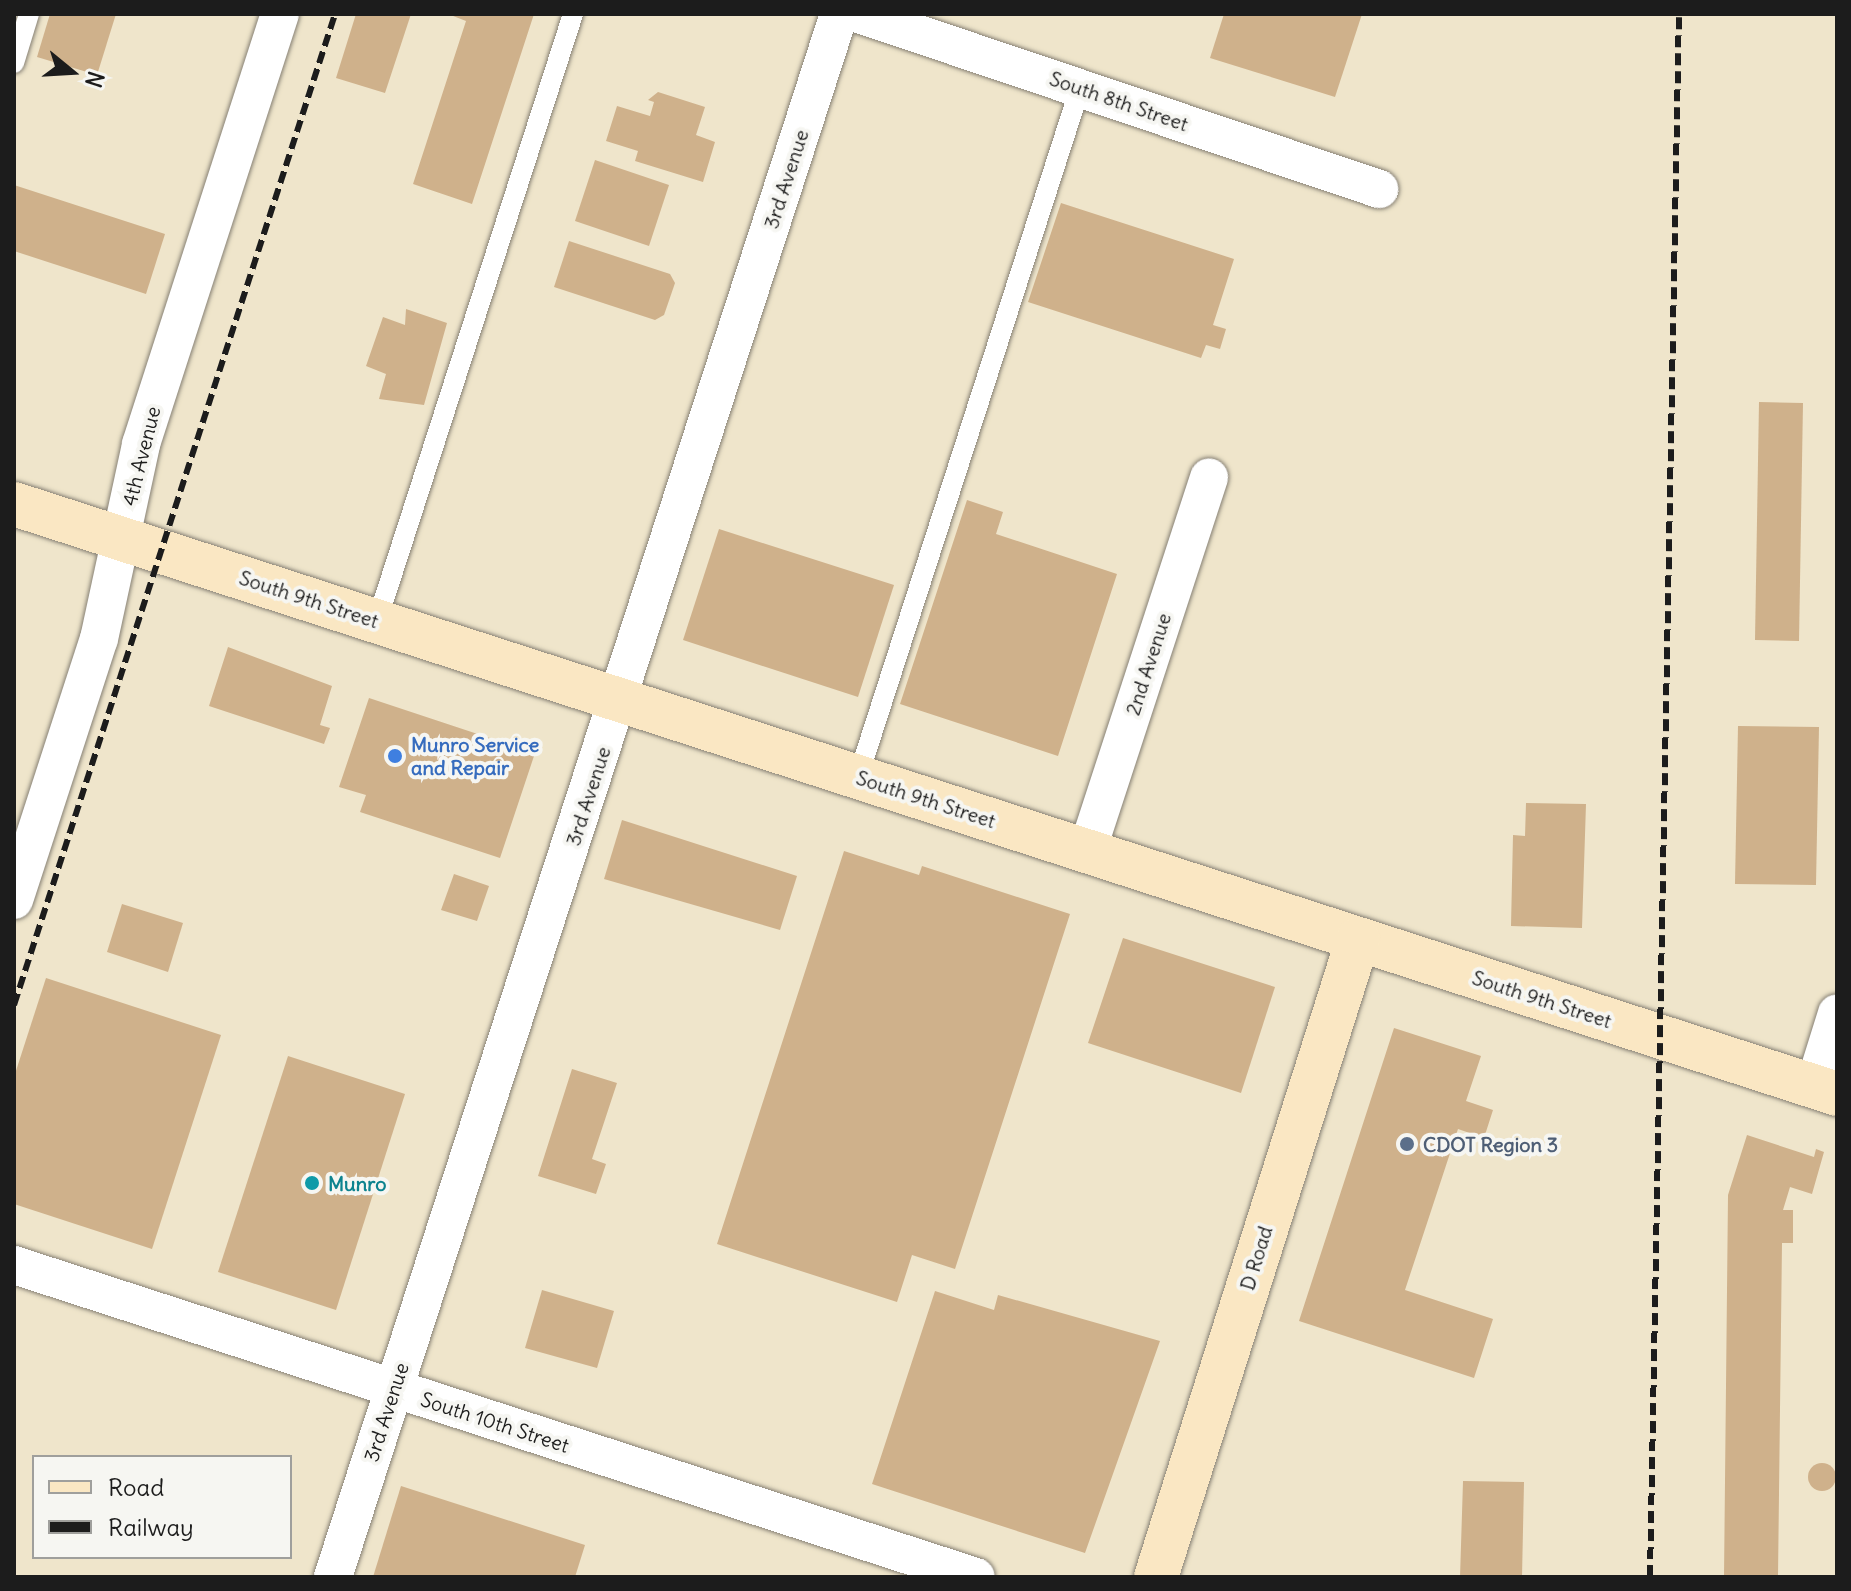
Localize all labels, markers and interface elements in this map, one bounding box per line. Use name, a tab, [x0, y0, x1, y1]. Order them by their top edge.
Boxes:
north arrow	[32, 32, 112, 112]
street label: South 8th Street	[1047, 66, 1191, 136]
text: N	[79, 68, 110, 91]
street label: 3rd Avenue	[759, 126, 813, 232]
street label: 4th Avenue	[117, 404, 165, 508]
street label: South 9th Street	[236, 565, 382, 633]
street label: 2nd Avenue	[1120, 610, 1176, 718]
place label: Munro Service and Repair	[411, 732, 539, 779]
street label: 3rd Avenue	[561, 743, 615, 849]
marker: Munro Service and Repair	[386, 747, 404, 765]
street label: South 9th Street	[853, 765, 999, 833]
street label: South 9th Street	[1469, 965, 1615, 1033]
place label: CDOT Region 3	[1423, 1132, 1558, 1156]
marker: CDOT Region 3	[1398, 1135, 1416, 1153]
place label: Munro	[328, 1171, 387, 1195]
marker: Munro	[303, 1174, 321, 1192]
street label: D Road	[1235, 1223, 1277, 1293]
street label: 3rd Avenue	[359, 1359, 413, 1465]
street label: South 10th Street	[418, 1387, 572, 1457]
legend	[32, 1455, 292, 1559]
text: Road	[108, 1472, 164, 1502]
text: Railway	[108, 1512, 194, 1542]

